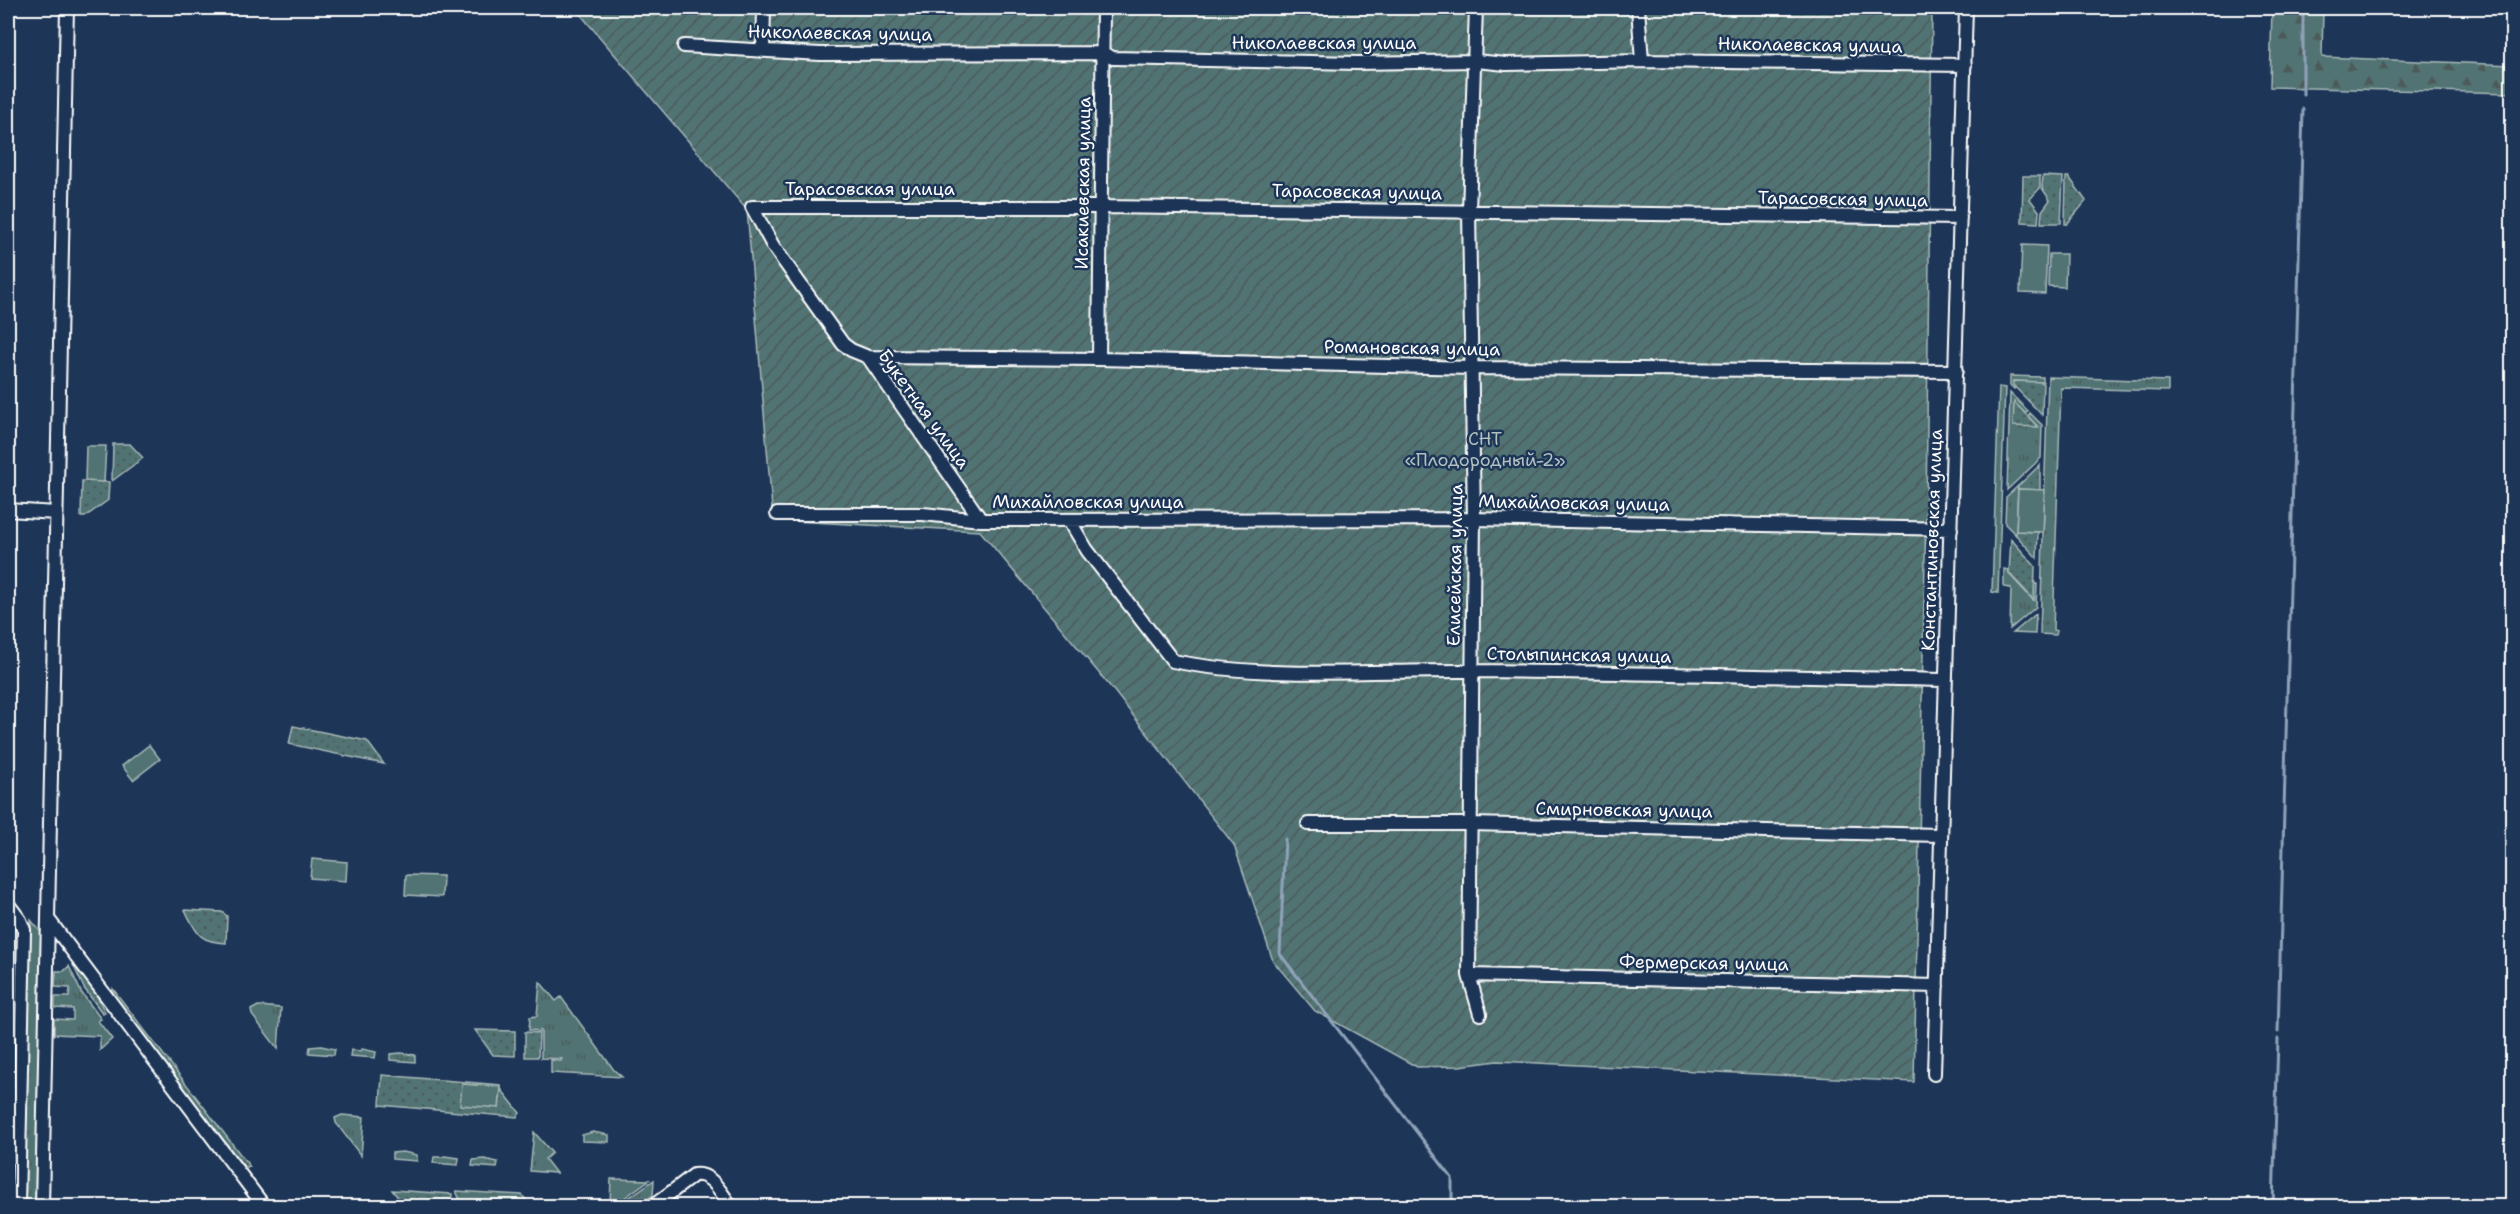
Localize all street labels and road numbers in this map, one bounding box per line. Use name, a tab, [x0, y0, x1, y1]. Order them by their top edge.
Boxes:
street label: Николаевская улица	[747, 19, 933, 47]
street label: Николаевская улица	[1231, 31, 1417, 55]
street label: Николаевская улица	[1717, 31, 1903, 59]
street label: Исакиевская улица	[1069, 96, 1097, 270]
street label: Тарасовская улица	[785, 177, 955, 201]
street label: Тарасовская улица	[1272, 179, 1442, 205]
street label: Тарасовская улица	[1758, 186, 1928, 212]
street label: Романовская улица	[1324, 334, 1500, 362]
street label: Букетная улица	[873, 345, 975, 473]
street label: Константиновская улица	[1916, 428, 1948, 652]
street label: Елисейская улица	[1442, 484, 1468, 646]
street label: Михайловская улица	[1478, 489, 1670, 517]
street label: Михайловская улица	[992, 490, 1184, 514]
street label: Столыпинская улица	[1486, 641, 1672, 669]
street label: Смирновская улица	[1535, 796, 1713, 824]
street label: Фермерская улица	[1619, 950, 1789, 976]

